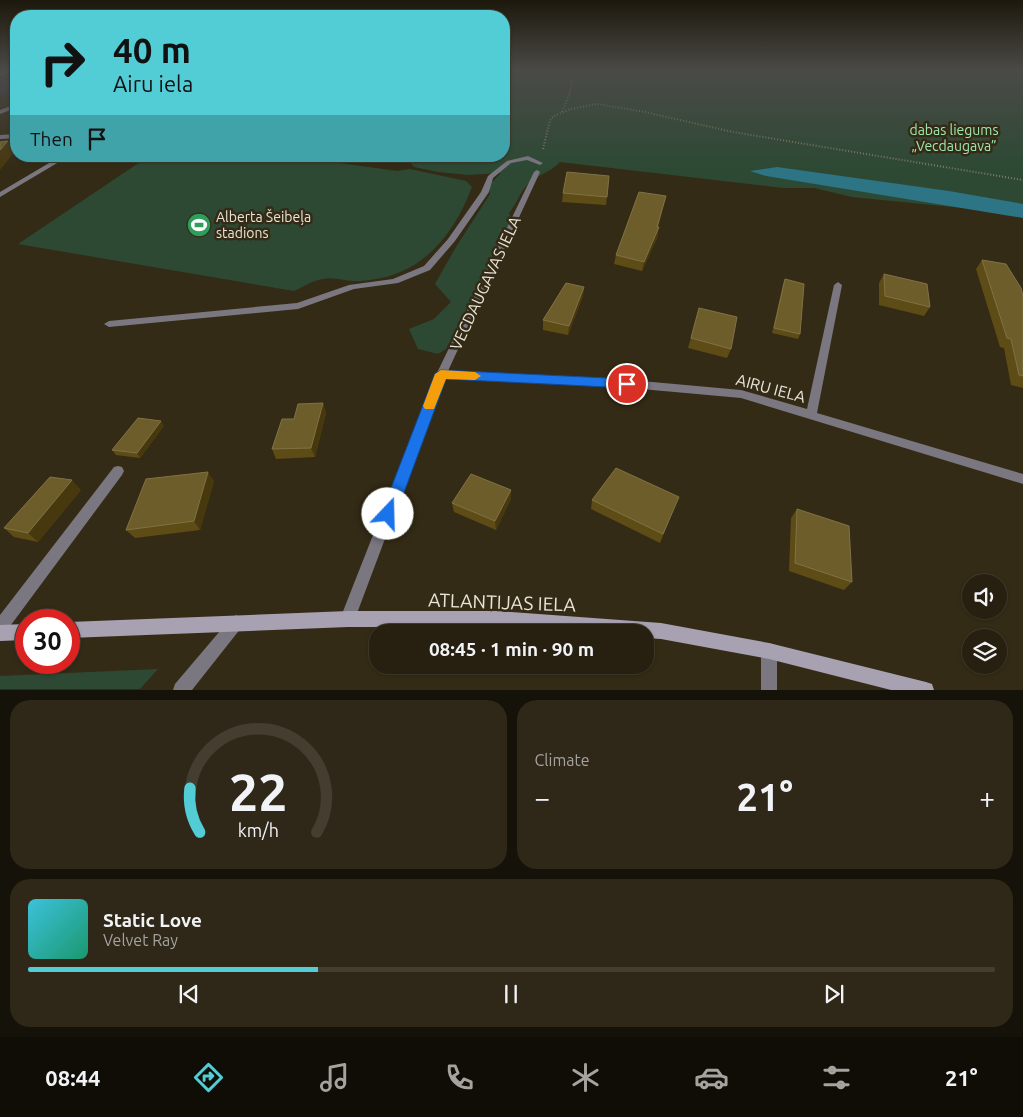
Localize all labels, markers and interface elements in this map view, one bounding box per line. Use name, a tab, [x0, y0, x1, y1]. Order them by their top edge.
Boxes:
icon: right	[30, 30, 95, 95]
text: 40 m	[113, 30, 191, 70]
text: Airu iela	[113, 71, 193, 96]
park label: dabas liegums „Vecdaugava”	[909, 122, 999, 154]
icon: arrive	[83, 125, 111, 153]
text: Then	[30, 128, 73, 150]
place label: Alberta Šeibeļa stadions	[216, 208, 311, 241]
sports icon: Alberta Šeibeļa stadions	[186, 212, 212, 238]
street label: VECDAUGAVAS IELA	[446, 213, 524, 353]
pin	[606, 363, 648, 405]
icon: arrive	[613, 370, 641, 398]
street label: AIRU IELA	[734, 370, 808, 406]
position arrow	[361, 487, 413, 539]
map controls	[962, 574, 1007, 674]
button: sound	[962, 574, 1007, 619]
street label: ATLANTIJAS IELA	[428, 588, 577, 616]
speed limit sign: 30	[15, 609, 80, 674]
button: layers	[962, 629, 1007, 674]
text: 08:45 · 1 min · 90 m	[429, 638, 594, 660]
text: Climate	[535, 751, 590, 769]
text: 22	[229, 763, 288, 821]
text: 21°	[737, 776, 793, 818]
text: −	[535, 782, 550, 813]
text: +	[979, 782, 995, 813]
text: km/h	[238, 820, 279, 840]
text: Static Love	[103, 909, 202, 931]
text: Velvet Ray	[103, 931, 178, 949]
icon: previous	[175, 980, 203, 1008]
icon: pause	[497, 980, 525, 1008]
icon: next	[820, 980, 848, 1008]
icon: directions	[191, 1060, 226, 1095]
icon: music	[317, 1060, 352, 1095]
icon: phone	[442, 1060, 477, 1095]
icon: climate	[568, 1060, 603, 1095]
icon: car	[694, 1060, 729, 1095]
icon: filters	[819, 1060, 854, 1095]
text: 08:44	[45, 1065, 100, 1090]
text: 21°	[945, 1065, 978, 1090]

